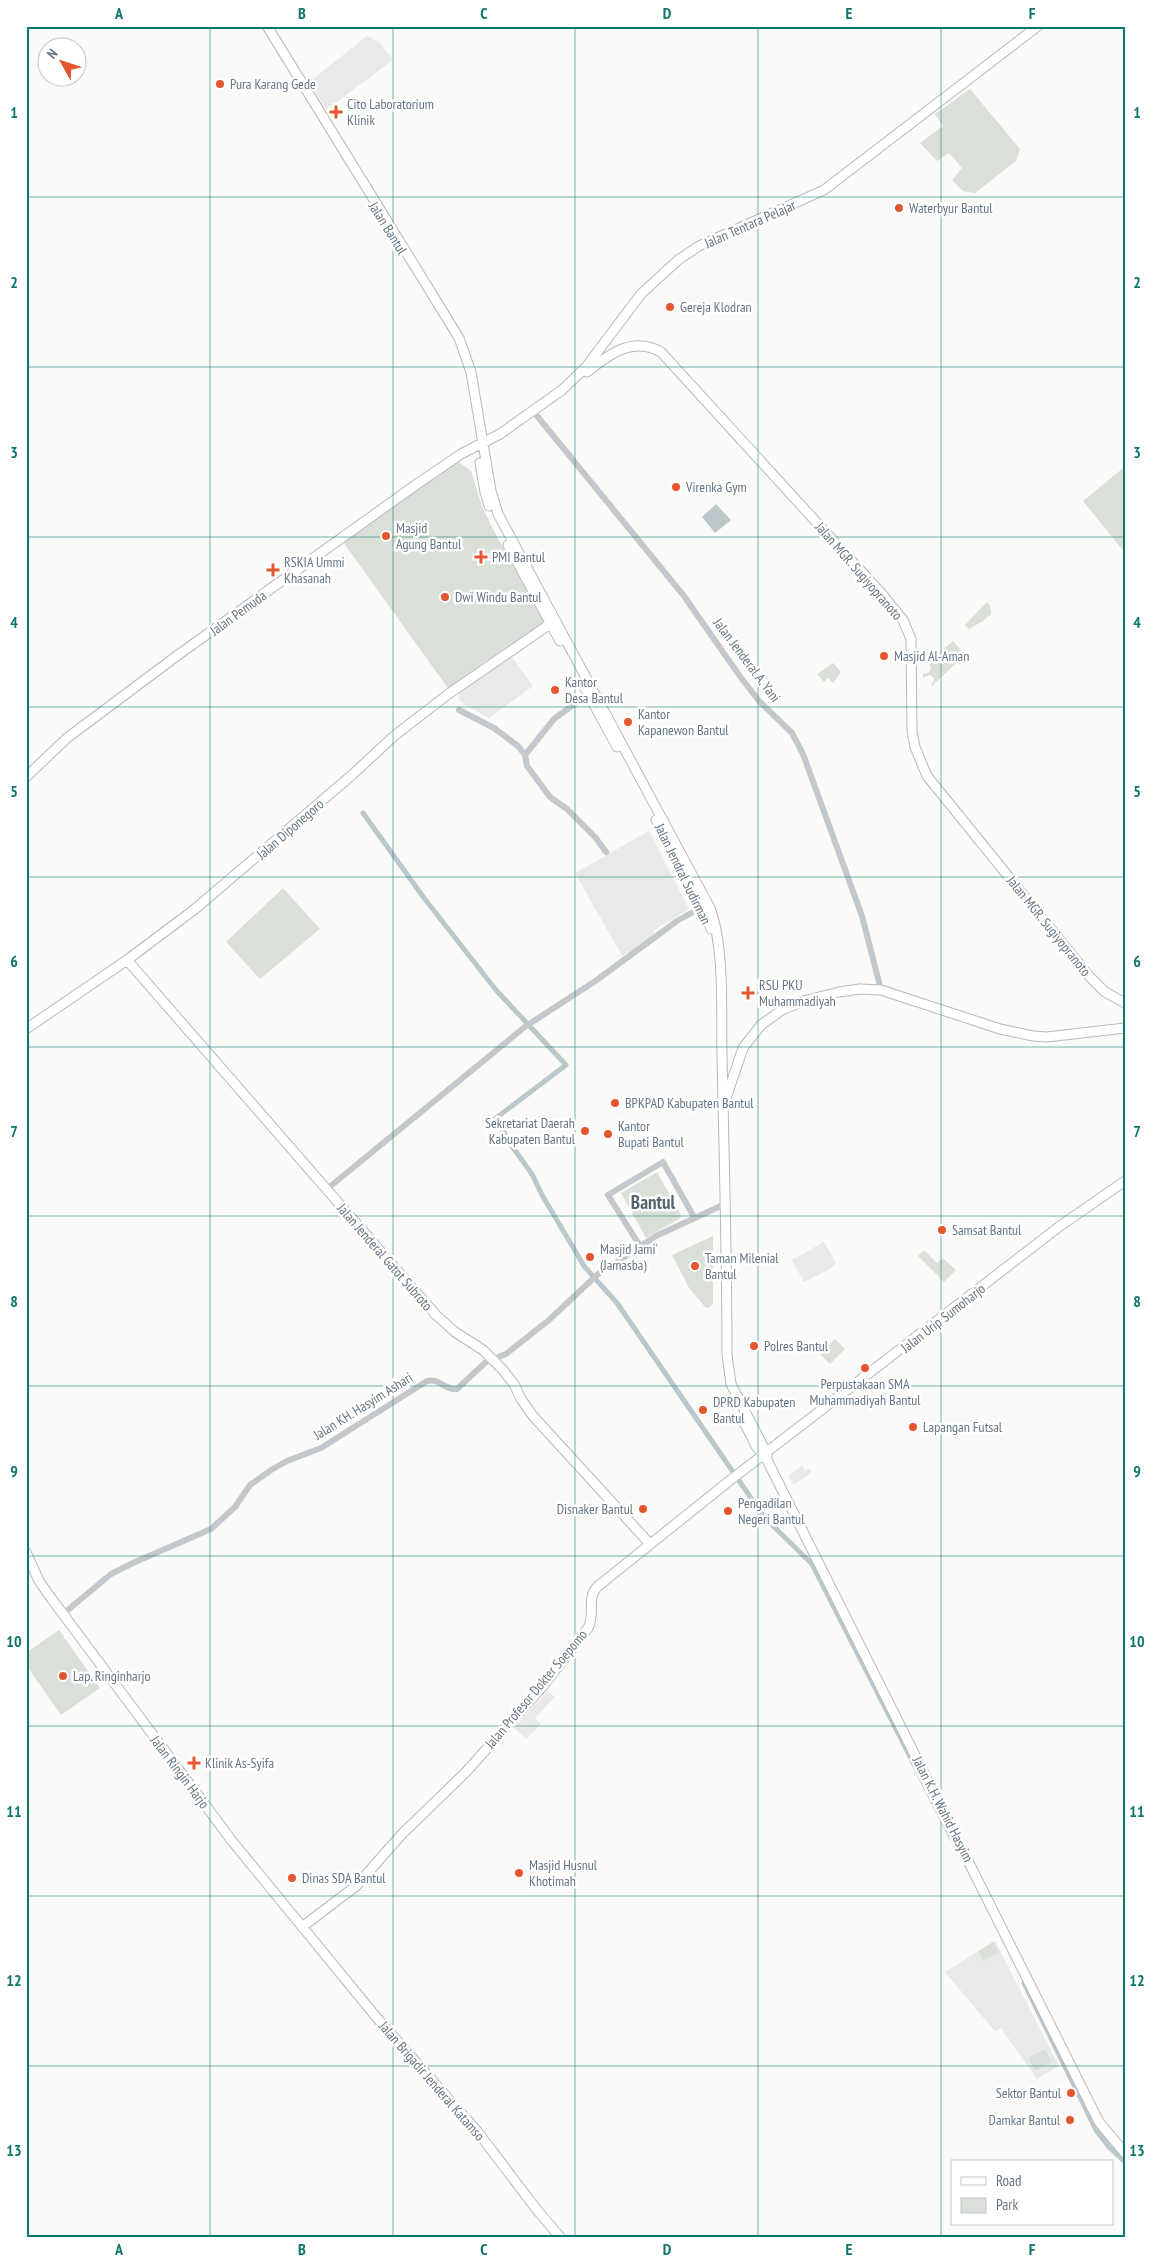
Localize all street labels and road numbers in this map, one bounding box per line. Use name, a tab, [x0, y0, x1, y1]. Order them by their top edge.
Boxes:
street label: Jalan Tentara Pelajar	[701, 196, 799, 253]
street label: Jalan Bantul	[364, 198, 412, 258]
street label: Jalan MGR. Sugiyopranoto	[811, 518, 906, 624]
street label: Jalan Pemuda	[205, 586, 270, 640]
street label: Jalan Jenderal A. Yani	[709, 614, 785, 706]
street label: Jalan Diponegoro	[252, 795, 327, 864]
street label: Jalan Jendral Sudirman	[650, 820, 715, 927]
street label: Jalan MGR. Sugiyopranoto	[1002, 871, 1095, 980]
street label: Jalan Jenderal Gatot Subroto	[333, 1199, 437, 1314]
street label: Jalan Urip Sumoharjo	[896, 1279, 989, 1357]
street label: Jalan KH. Hasyim Ashari	[309, 1368, 416, 1444]
street label: Jalan Profesor Dokter Soepomo	[480, 1626, 591, 1753]
street label: Jalan Ringin Harjo	[146, 1731, 213, 1812]
street label: Jalan K.H. Wahid Hasyim	[908, 1752, 977, 1865]
street label: Jalan Brigadir Jenderal Katamso	[375, 2017, 489, 2144]

